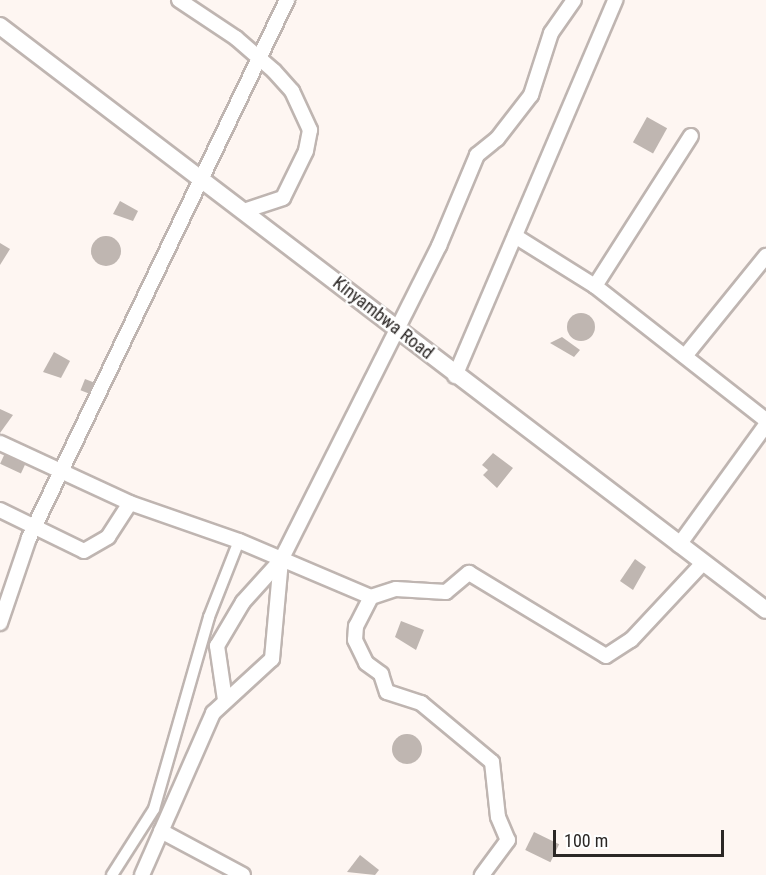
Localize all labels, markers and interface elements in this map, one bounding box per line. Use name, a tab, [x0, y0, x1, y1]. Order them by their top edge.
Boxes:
street label: Kinyambwa Road	[328, 272, 438, 364]
scale bar	[556, 818, 727, 856]
text: 100 m	[564, 830, 608, 851]

